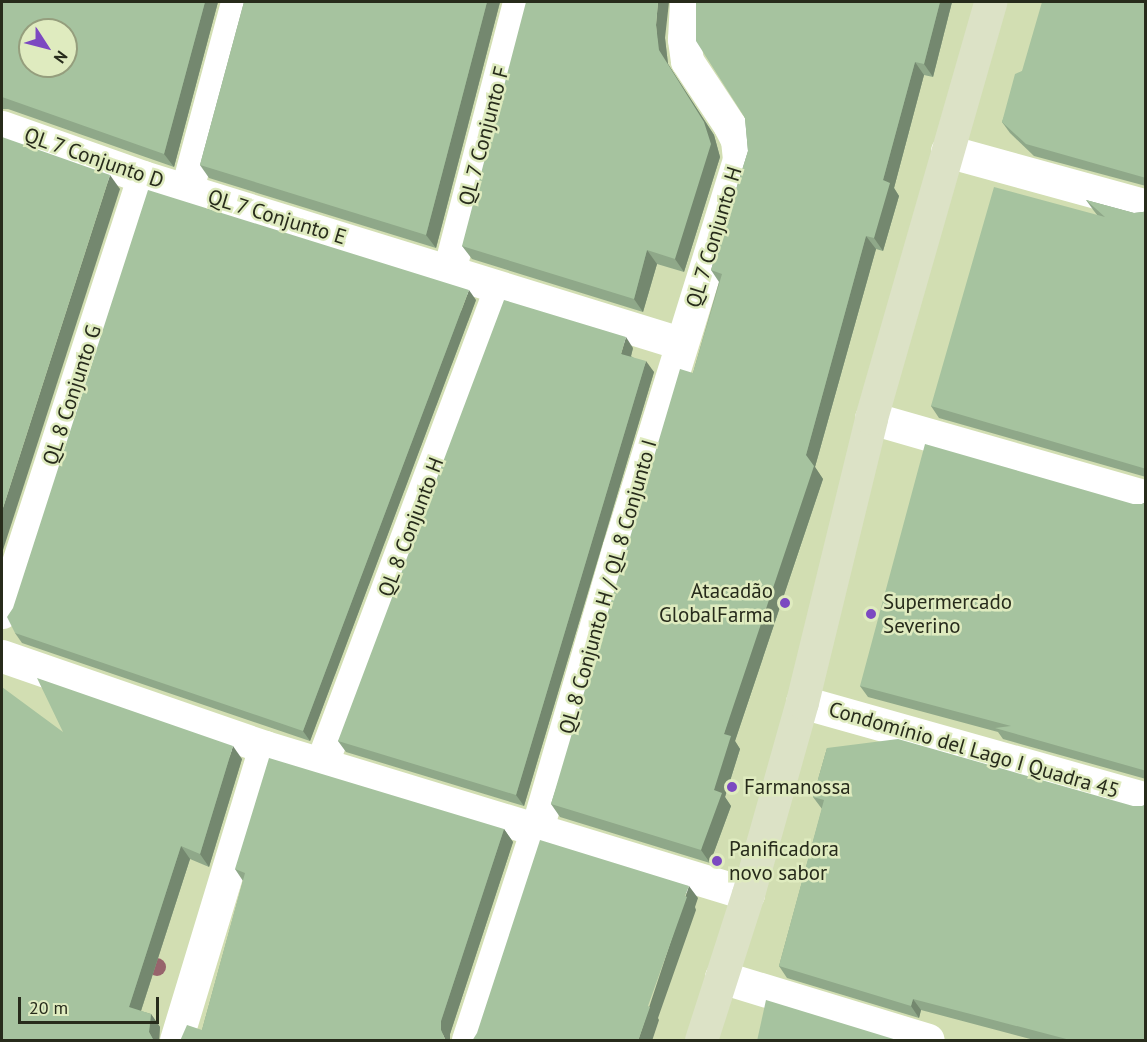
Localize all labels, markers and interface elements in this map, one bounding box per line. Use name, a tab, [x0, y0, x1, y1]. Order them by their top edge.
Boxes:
north arrow	[18, 18, 78, 78]
text: N	[50, 47, 72, 68]
street label: QL 7 Conjunto F	[453, 63, 515, 209]
street label: QL 7 Conjunto D	[20, 122, 168, 194]
street label: QL 7 Conjunto H	[680, 162, 748, 312]
street label: QL 7 Conjunto E	[204, 184, 350, 250]
street label: QL 8 Conjunto G	[37, 321, 107, 469]
street label: QL 8 Conjunto H / QL 8 Conjunto I	[554, 436, 662, 738]
street label: QL 8 Conjunto H	[373, 453, 449, 601]
place label: Atacadão GlobalFarma	[659, 578, 773, 628]
place label: Supermercado Severino	[883, 589, 1012, 639]
marker: Atacadão GlobalFarma	[778, 596, 792, 610]
marker: Supermercado Severino	[864, 607, 878, 621]
street label: Condomínio del Lago I Quadra 45	[826, 696, 1122, 804]
place label: Farmanossa	[744, 774, 851, 800]
marker: Farmanossa	[725, 780, 739, 794]
place label: Panificadora novo sabor	[729, 836, 839, 886]
marker: Panificadora novo sabor	[710, 854, 724, 868]
scale bar	[21, 985, 162, 1023]
text: 20 m	[29, 996, 68, 1019]

